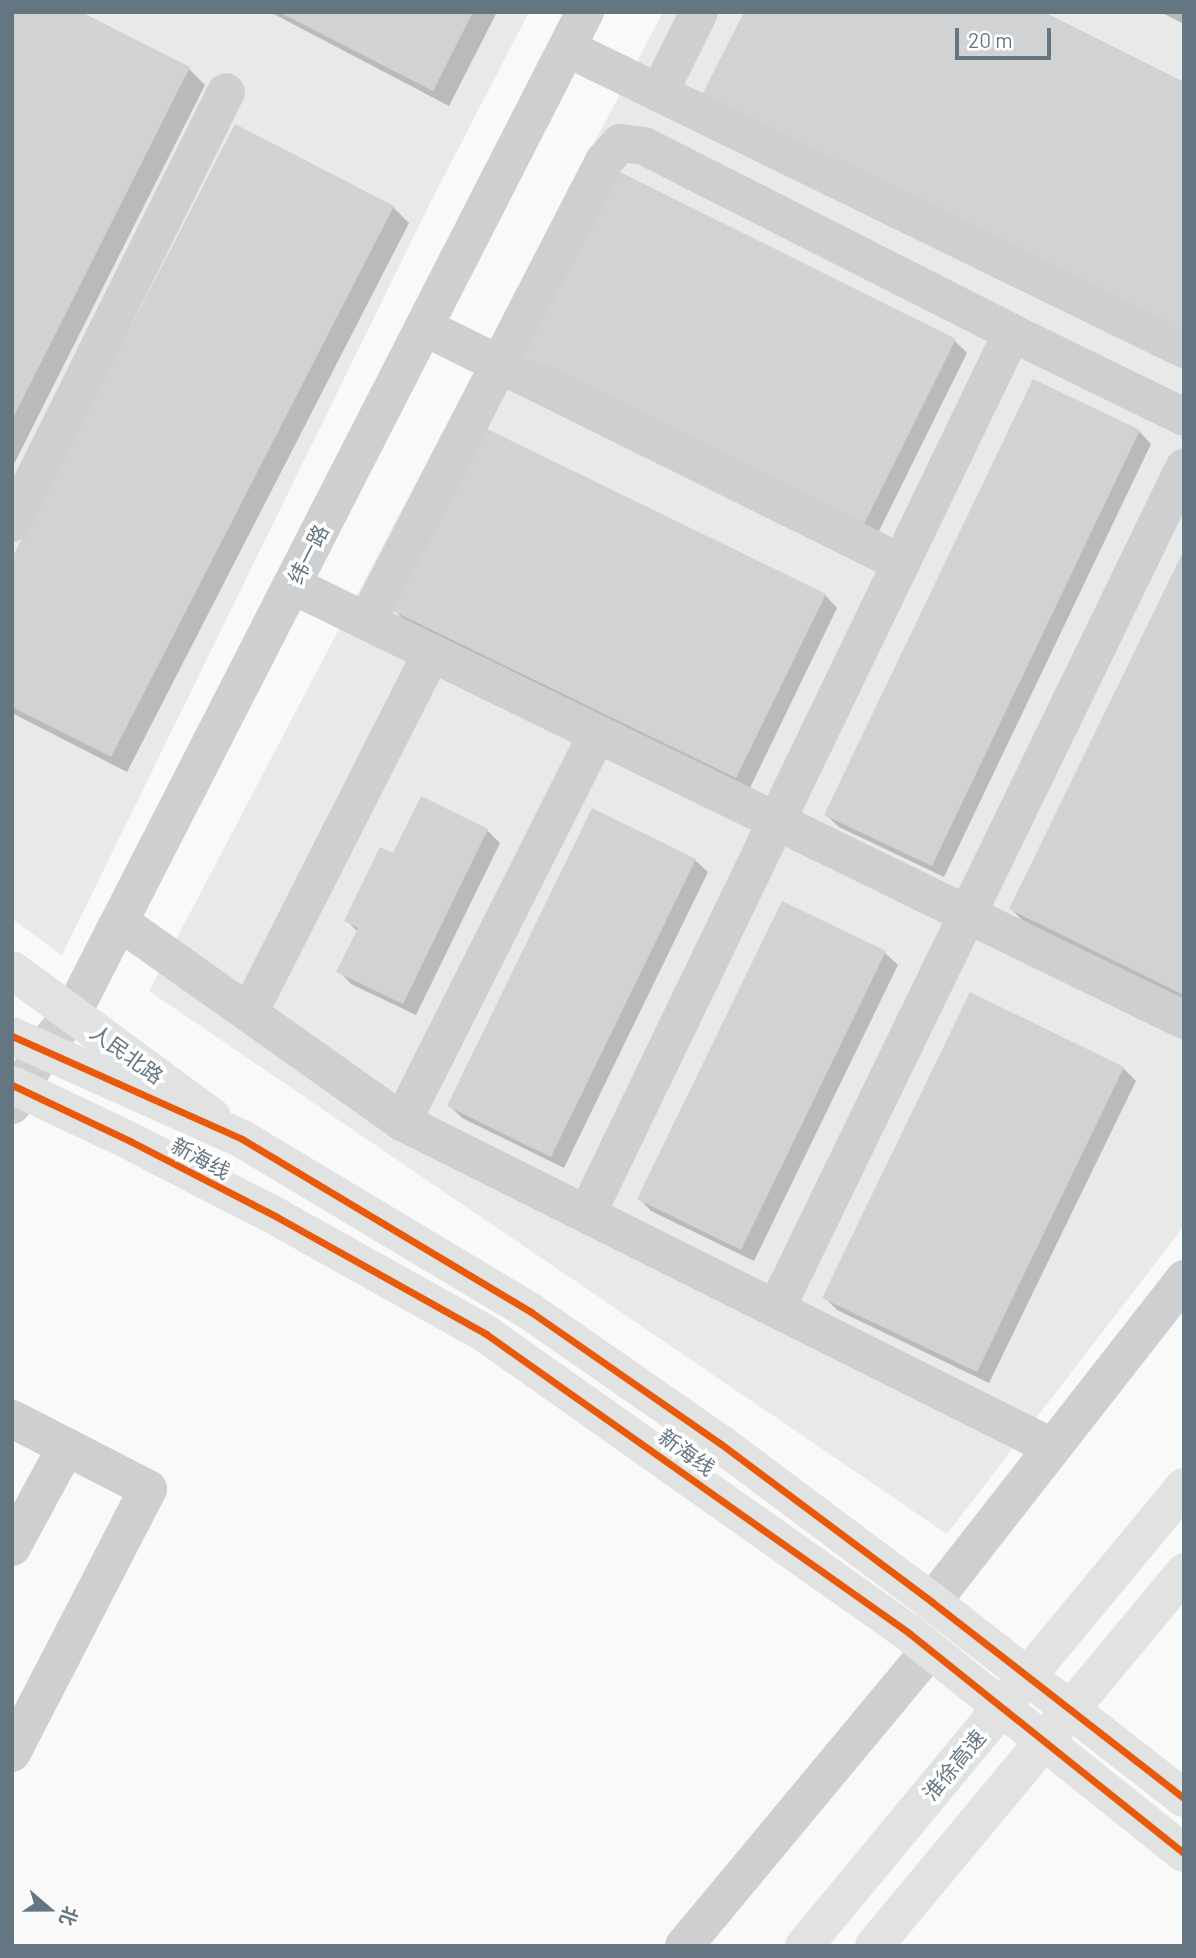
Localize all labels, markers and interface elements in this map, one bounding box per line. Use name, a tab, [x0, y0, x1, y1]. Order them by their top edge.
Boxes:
scale bar	[958, 14, 1054, 58]
text: 20 m	[968, 27, 1013, 52]
street label: 纬一路	[282, 520, 334, 588]
street label: 人民北路	[86, 1019, 168, 1089]
street label: 新海线	[167, 1132, 235, 1184]
street label: 新海线	[654, 1423, 720, 1481]
street label: 淮徐高速	[917, 1725, 991, 1805]
north arrow	[14, 1874, 84, 1944]
text: 北	[55, 1903, 83, 1929]

